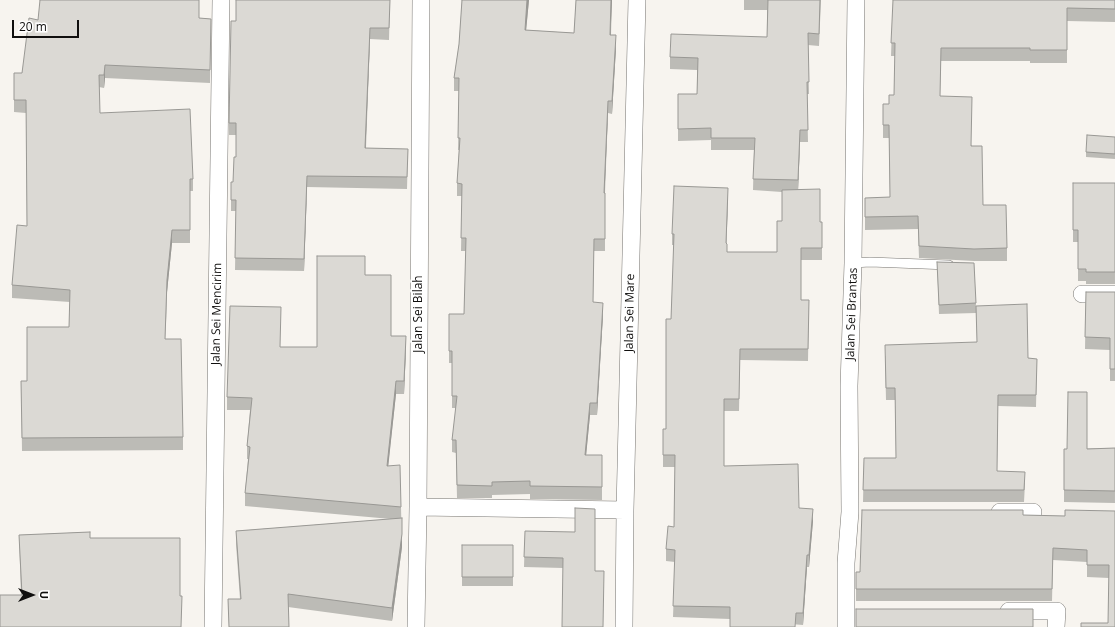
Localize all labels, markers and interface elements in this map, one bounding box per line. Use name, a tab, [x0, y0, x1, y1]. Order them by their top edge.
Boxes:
scale bar	[14, 12, 81, 38]
text: 20 m	[19, 18, 47, 35]
street label: Jalan Sei Mencirim	[209, 263, 225, 365]
street label: Jalan Sei Brantas	[843, 267, 861, 361]
street label: Jalan Sei Mare	[622, 274, 638, 352]
street label: Jalan Sei Bilah	[412, 275, 426, 353]
north arrow	[12, 575, 52, 615]
text: U	[37, 591, 52, 599]

